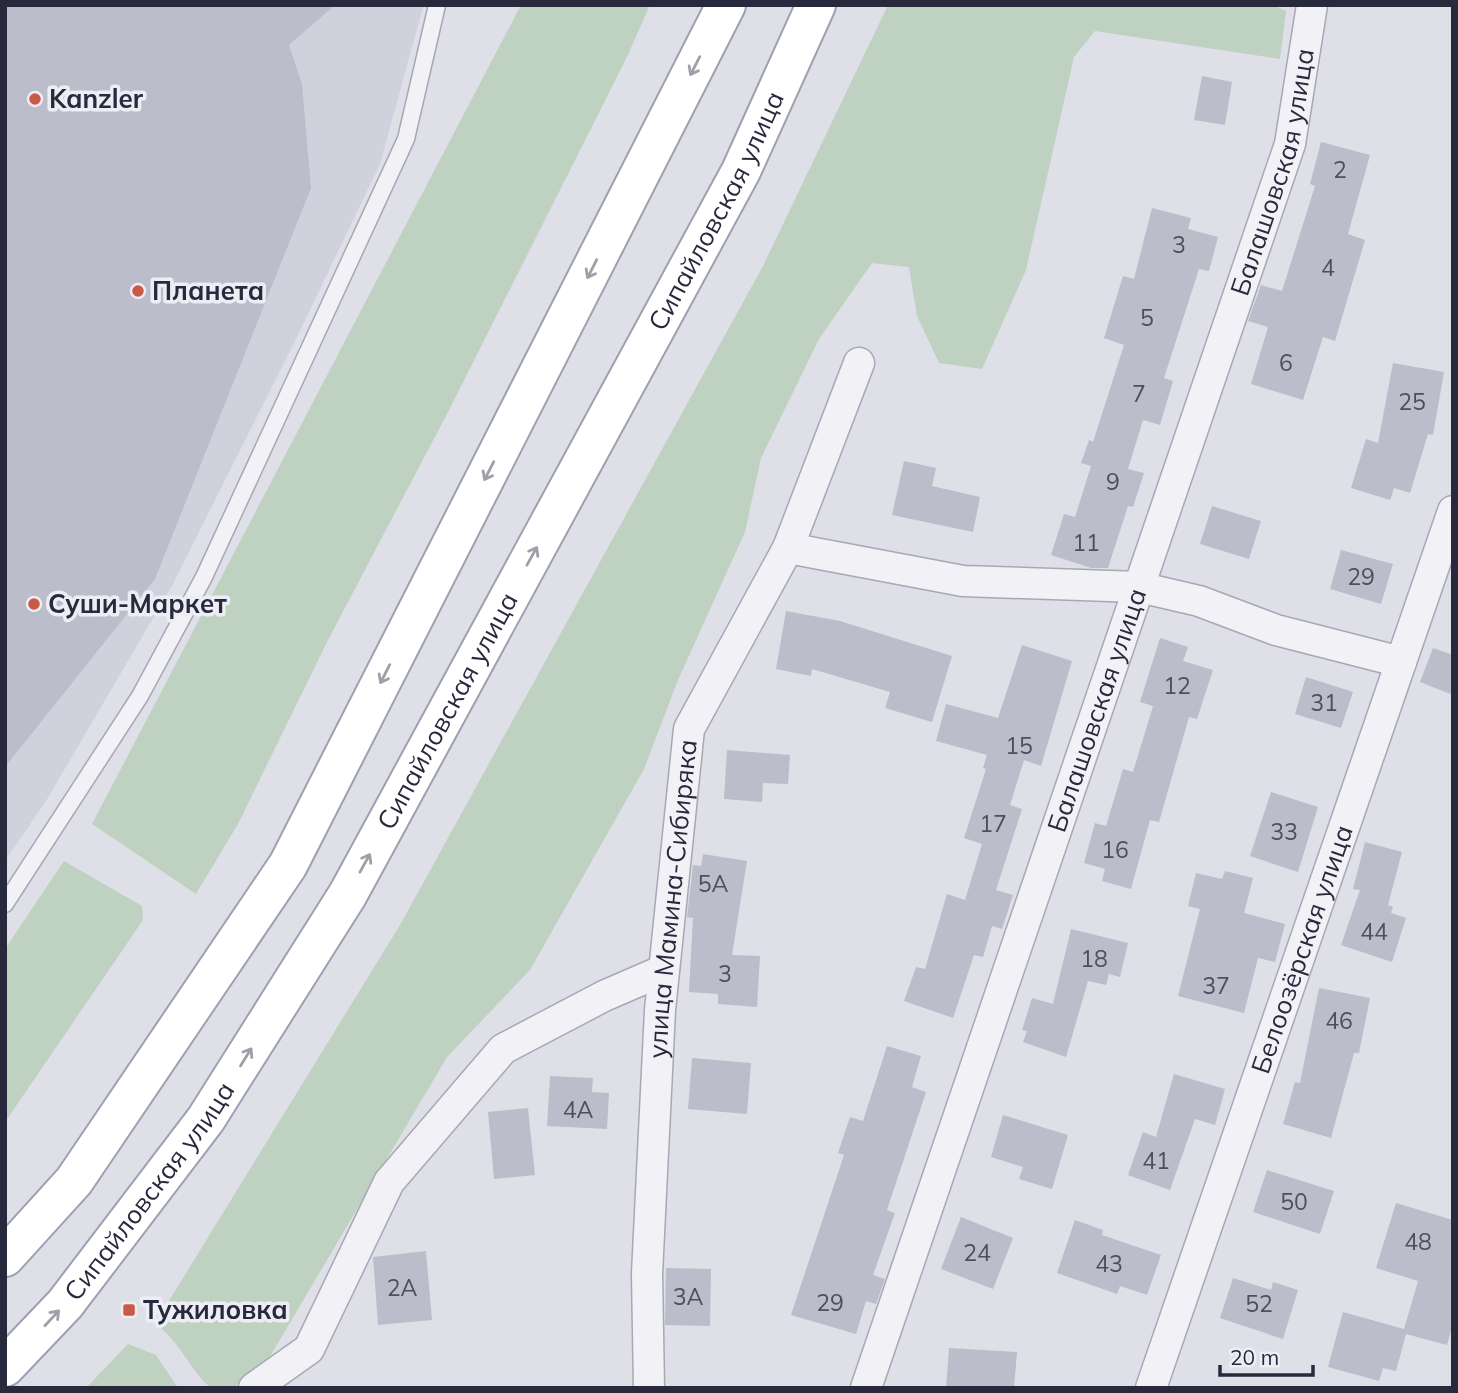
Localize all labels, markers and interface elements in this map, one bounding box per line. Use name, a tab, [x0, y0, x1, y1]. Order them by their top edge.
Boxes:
street label: Балашовская улица	[1223, 46, 1321, 300]
one-way arrow	[688, 55, 702, 76]
place label: Kanzler	[49, 82, 144, 115]
street label: Сипайловская улица	[641, 86, 791, 336]
marker: Kanzler	[27, 91, 43, 107]
house number: 2	[1333, 155, 1347, 184]
house number: 3	[1172, 230, 1186, 259]
house number: 4	[1321, 253, 1335, 282]
one-way arrow	[584, 258, 598, 279]
place label: Планета	[152, 274, 264, 307]
marker: Планета	[130, 283, 146, 299]
house number: 5	[1140, 303, 1154, 332]
house number: 6	[1279, 348, 1293, 377]
house number: 7	[1132, 379, 1146, 408]
house number: 25	[1398, 387, 1426, 416]
one-way arrow	[481, 461, 495, 481]
house number: 9	[1106, 467, 1120, 496]
house number: 11	[1072, 528, 1100, 557]
one-way arrow	[525, 546, 539, 566]
house number: 29	[1347, 562, 1375, 591]
street label: Балашовская улица	[1040, 584, 1153, 836]
street label: Сипайловская улица	[369, 586, 525, 835]
place label: Суши-Маркет	[48, 587, 227, 620]
marker: Суши-Маркет	[26, 596, 42, 612]
one-way arrow	[378, 663, 392, 684]
house number: 12	[1163, 671, 1191, 700]
house number: 31	[1310, 688, 1338, 717]
house number: 15	[1005, 731, 1033, 760]
street label: улица Мамина-Сибиряка	[641, 738, 704, 1059]
house number: 17	[979, 809, 1007, 838]
house number: 33	[1270, 817, 1298, 846]
street label: Белоозёрская улица	[1244, 820, 1360, 1078]
house number: 16	[1101, 835, 1129, 864]
one-way arrow	[359, 853, 372, 874]
house number: 5А	[698, 869, 728, 898]
house number: 44	[1360, 917, 1388, 946]
house number: 18	[1080, 944, 1108, 973]
house number: 3	[718, 959, 732, 988]
house number: 37	[1202, 971, 1230, 1000]
house number: 46	[1325, 1006, 1353, 1035]
one-way arrow	[239, 1047, 253, 1067]
street label: Сипайловская улица	[57, 1075, 241, 1307]
house number: 4А	[563, 1095, 593, 1124]
house number: 41	[1142, 1146, 1170, 1175]
house number: 50	[1280, 1187, 1308, 1216]
house number: 48	[1404, 1227, 1432, 1256]
house number: 24	[963, 1238, 991, 1267]
house number: 43	[1095, 1249, 1123, 1278]
house number: 2А	[387, 1273, 417, 1302]
house number: 3А	[673, 1282, 703, 1311]
house number: 29	[816, 1288, 844, 1317]
house number: 52	[1245, 1289, 1273, 1318]
place label: Тужиловка	[143, 1293, 288, 1326]
marker: Тужиловка	[121, 1302, 137, 1318]
one-way arrow	[44, 1310, 61, 1327]
scale bar	[1220, 1334, 1313, 1378]
text: 20 m	[1230, 1344, 1279, 1370]

